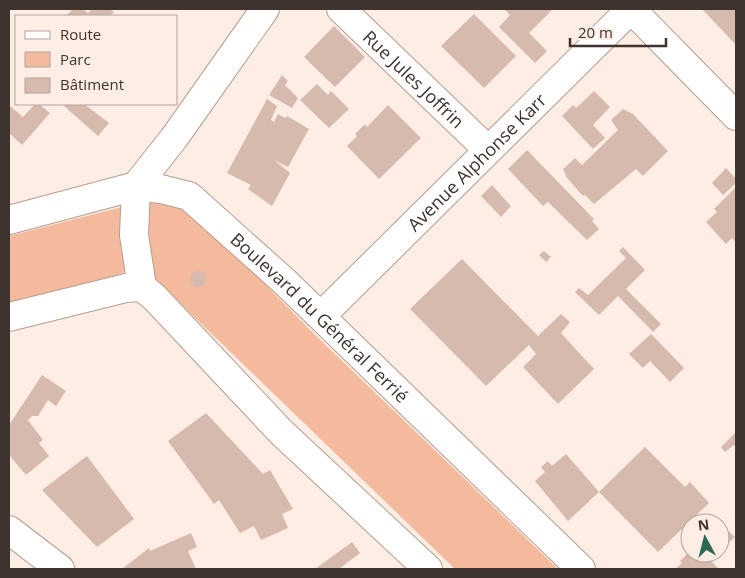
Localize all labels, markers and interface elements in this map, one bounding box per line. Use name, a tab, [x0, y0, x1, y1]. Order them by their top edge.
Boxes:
legend	[15, 15, 178, 105]
scale bar	[570, 15, 666, 47]
text: 20 m	[578, 22, 613, 42]
text: Route	[60, 24, 101, 44]
street label: Rue Jules Joffrin	[358, 25, 470, 133]
text: Parc	[60, 49, 91, 69]
text: Bâtiment	[60, 74, 124, 94]
street label: Avenue Alphonse Karr	[402, 87, 552, 236]
street label: Boulevard du Général Ferrié	[226, 227, 414, 408]
north arrow	[680, 513, 730, 563]
text: N	[697, 514, 710, 535]

